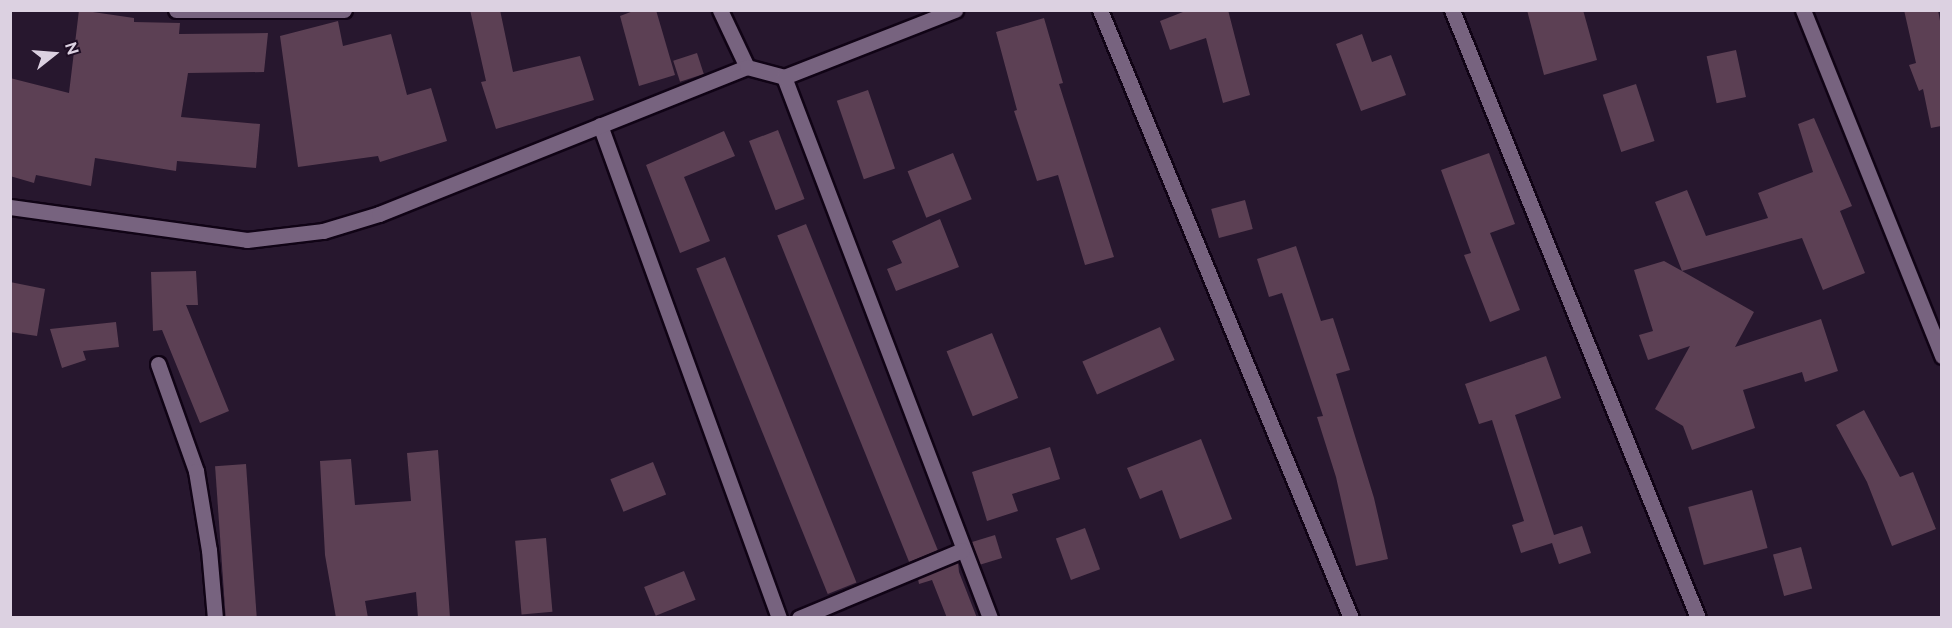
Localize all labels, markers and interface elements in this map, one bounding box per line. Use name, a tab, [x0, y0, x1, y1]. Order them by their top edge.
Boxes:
north arrow	[24, 24, 84, 84]
text: N	[61, 40, 83, 57]

